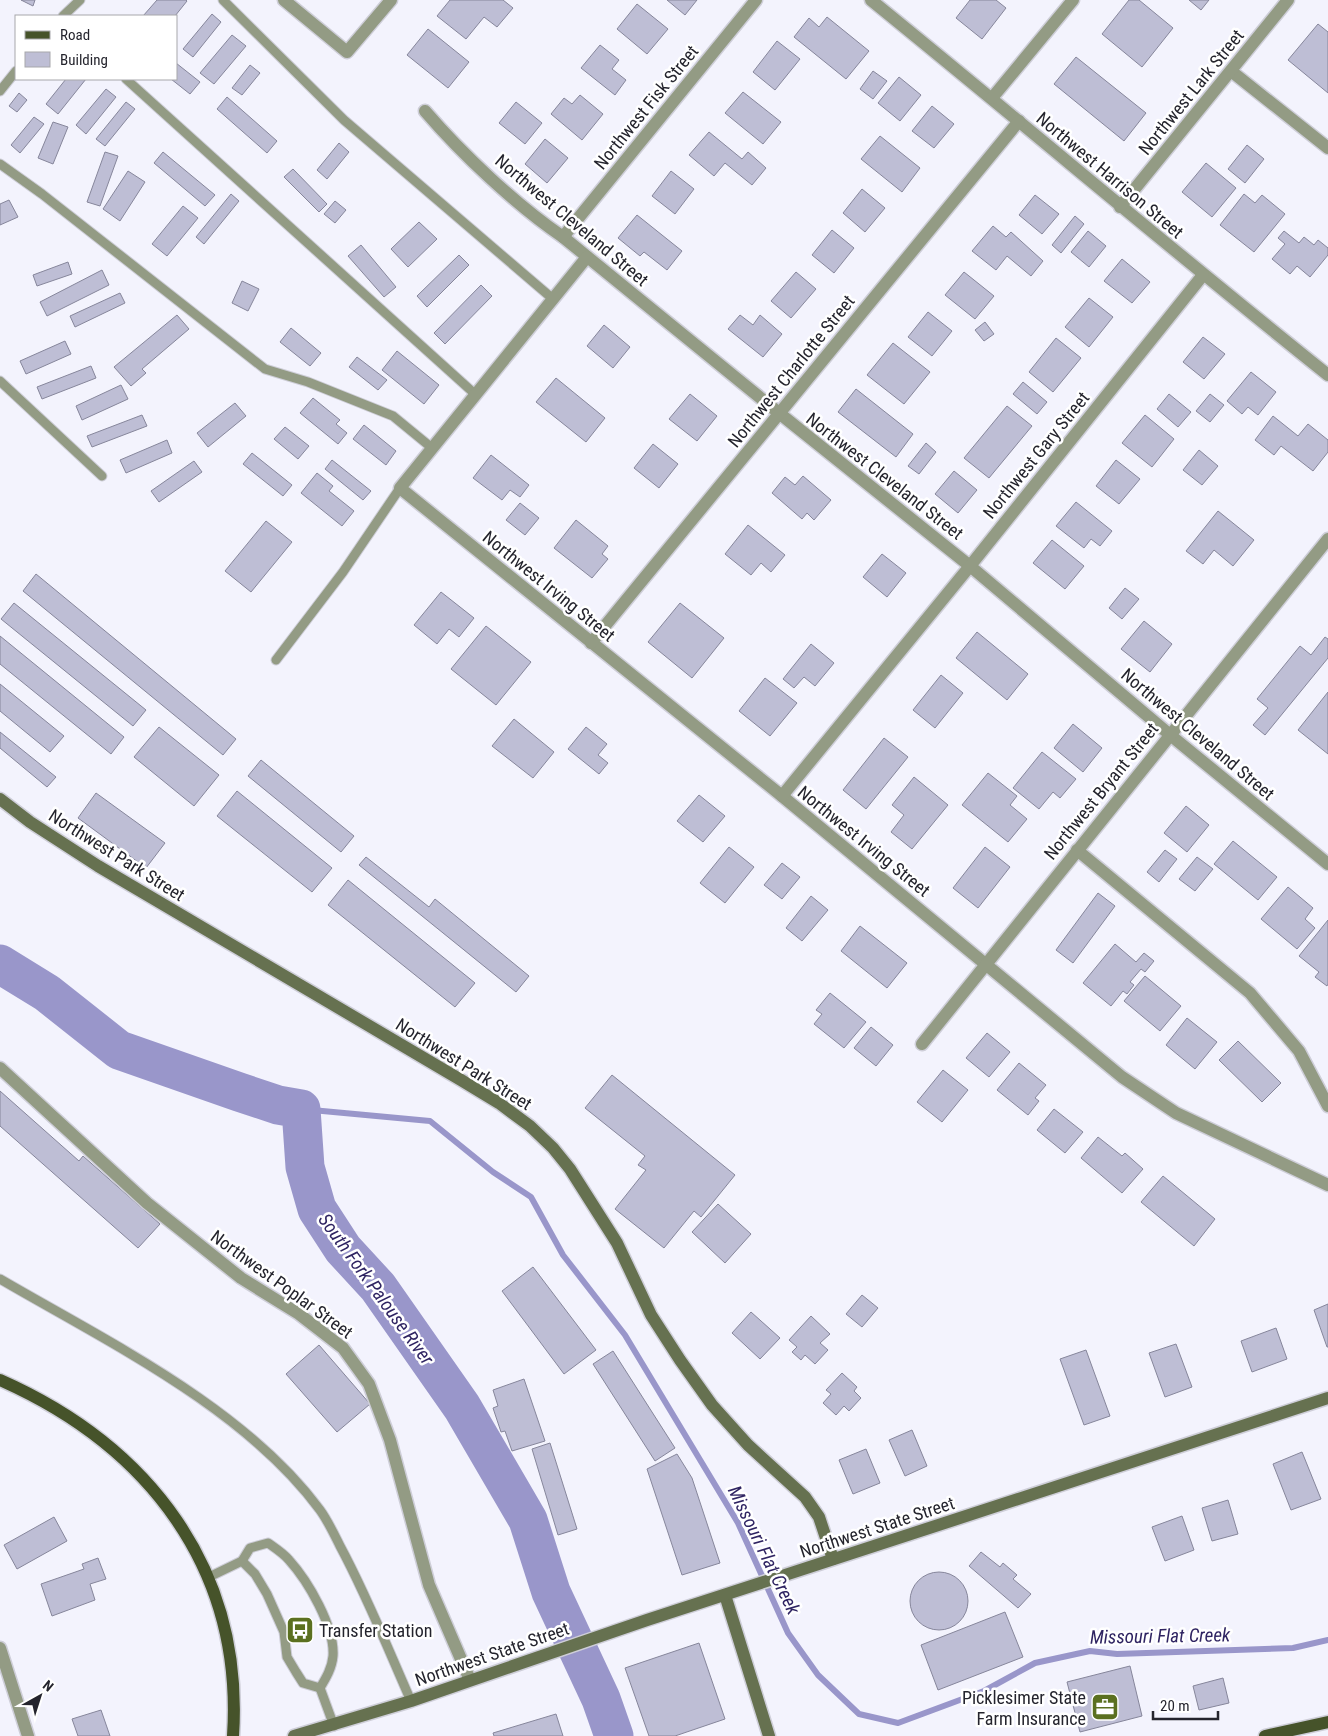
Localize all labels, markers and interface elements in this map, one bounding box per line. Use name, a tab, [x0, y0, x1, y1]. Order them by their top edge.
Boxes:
legend	[15, 15, 178, 80]
street label: Northwest Lark Street	[1134, 25, 1248, 159]
text: Road	[60, 26, 90, 44]
street label: Northwest Fisk Street	[590, 41, 702, 173]
text: Building	[60, 51, 108, 69]
street label: Northwest Harrison Street	[1032, 107, 1188, 243]
street label: Northwest Cleveland Street	[491, 150, 653, 290]
street label: Northwest Charlotte Street	[723, 291, 859, 451]
street label: Northwest Gary Street	[979, 388, 1093, 522]
street label: Northwest Cleveland Street	[802, 408, 968, 544]
street label: Northwest Irving Street	[479, 526, 619, 646]
street label: Northwest Cleveland Street	[1117, 664, 1279, 804]
street label: Northwest Bryant Street	[1039, 718, 1163, 864]
street label: Northwest Irving Street	[794, 781, 934, 901]
street label: Northwest Park Street	[45, 805, 189, 905]
street label: Northwest Park Street	[392, 1014, 536, 1114]
water label: South Fork Palouse River	[313, 1209, 439, 1369]
street label: Northwest Poplar Street	[207, 1225, 357, 1343]
water label: Missouri Flat Creek	[723, 1482, 805, 1619]
street label: Northwest State Street	[797, 1492, 957, 1562]
bus stop icon: Transfer Station	[285, 1615, 315, 1645]
street label: Northwest State Street	[412, 1618, 572, 1690]
place label: Transfer Station	[319, 1620, 432, 1641]
water label: Missouri Flat Creek	[1090, 1623, 1231, 1649]
north arrow	[15, 1671, 65, 1721]
text: N	[40, 1677, 57, 1695]
place label: Picklesimer State Farm Insurance	[962, 1687, 1086, 1729]
scale bar	[1153, 1688, 1218, 1720]
office icon: Picklesimer State Farm Insurance	[1090, 1692, 1120, 1722]
text: 20 m	[1160, 1697, 1190, 1715]

